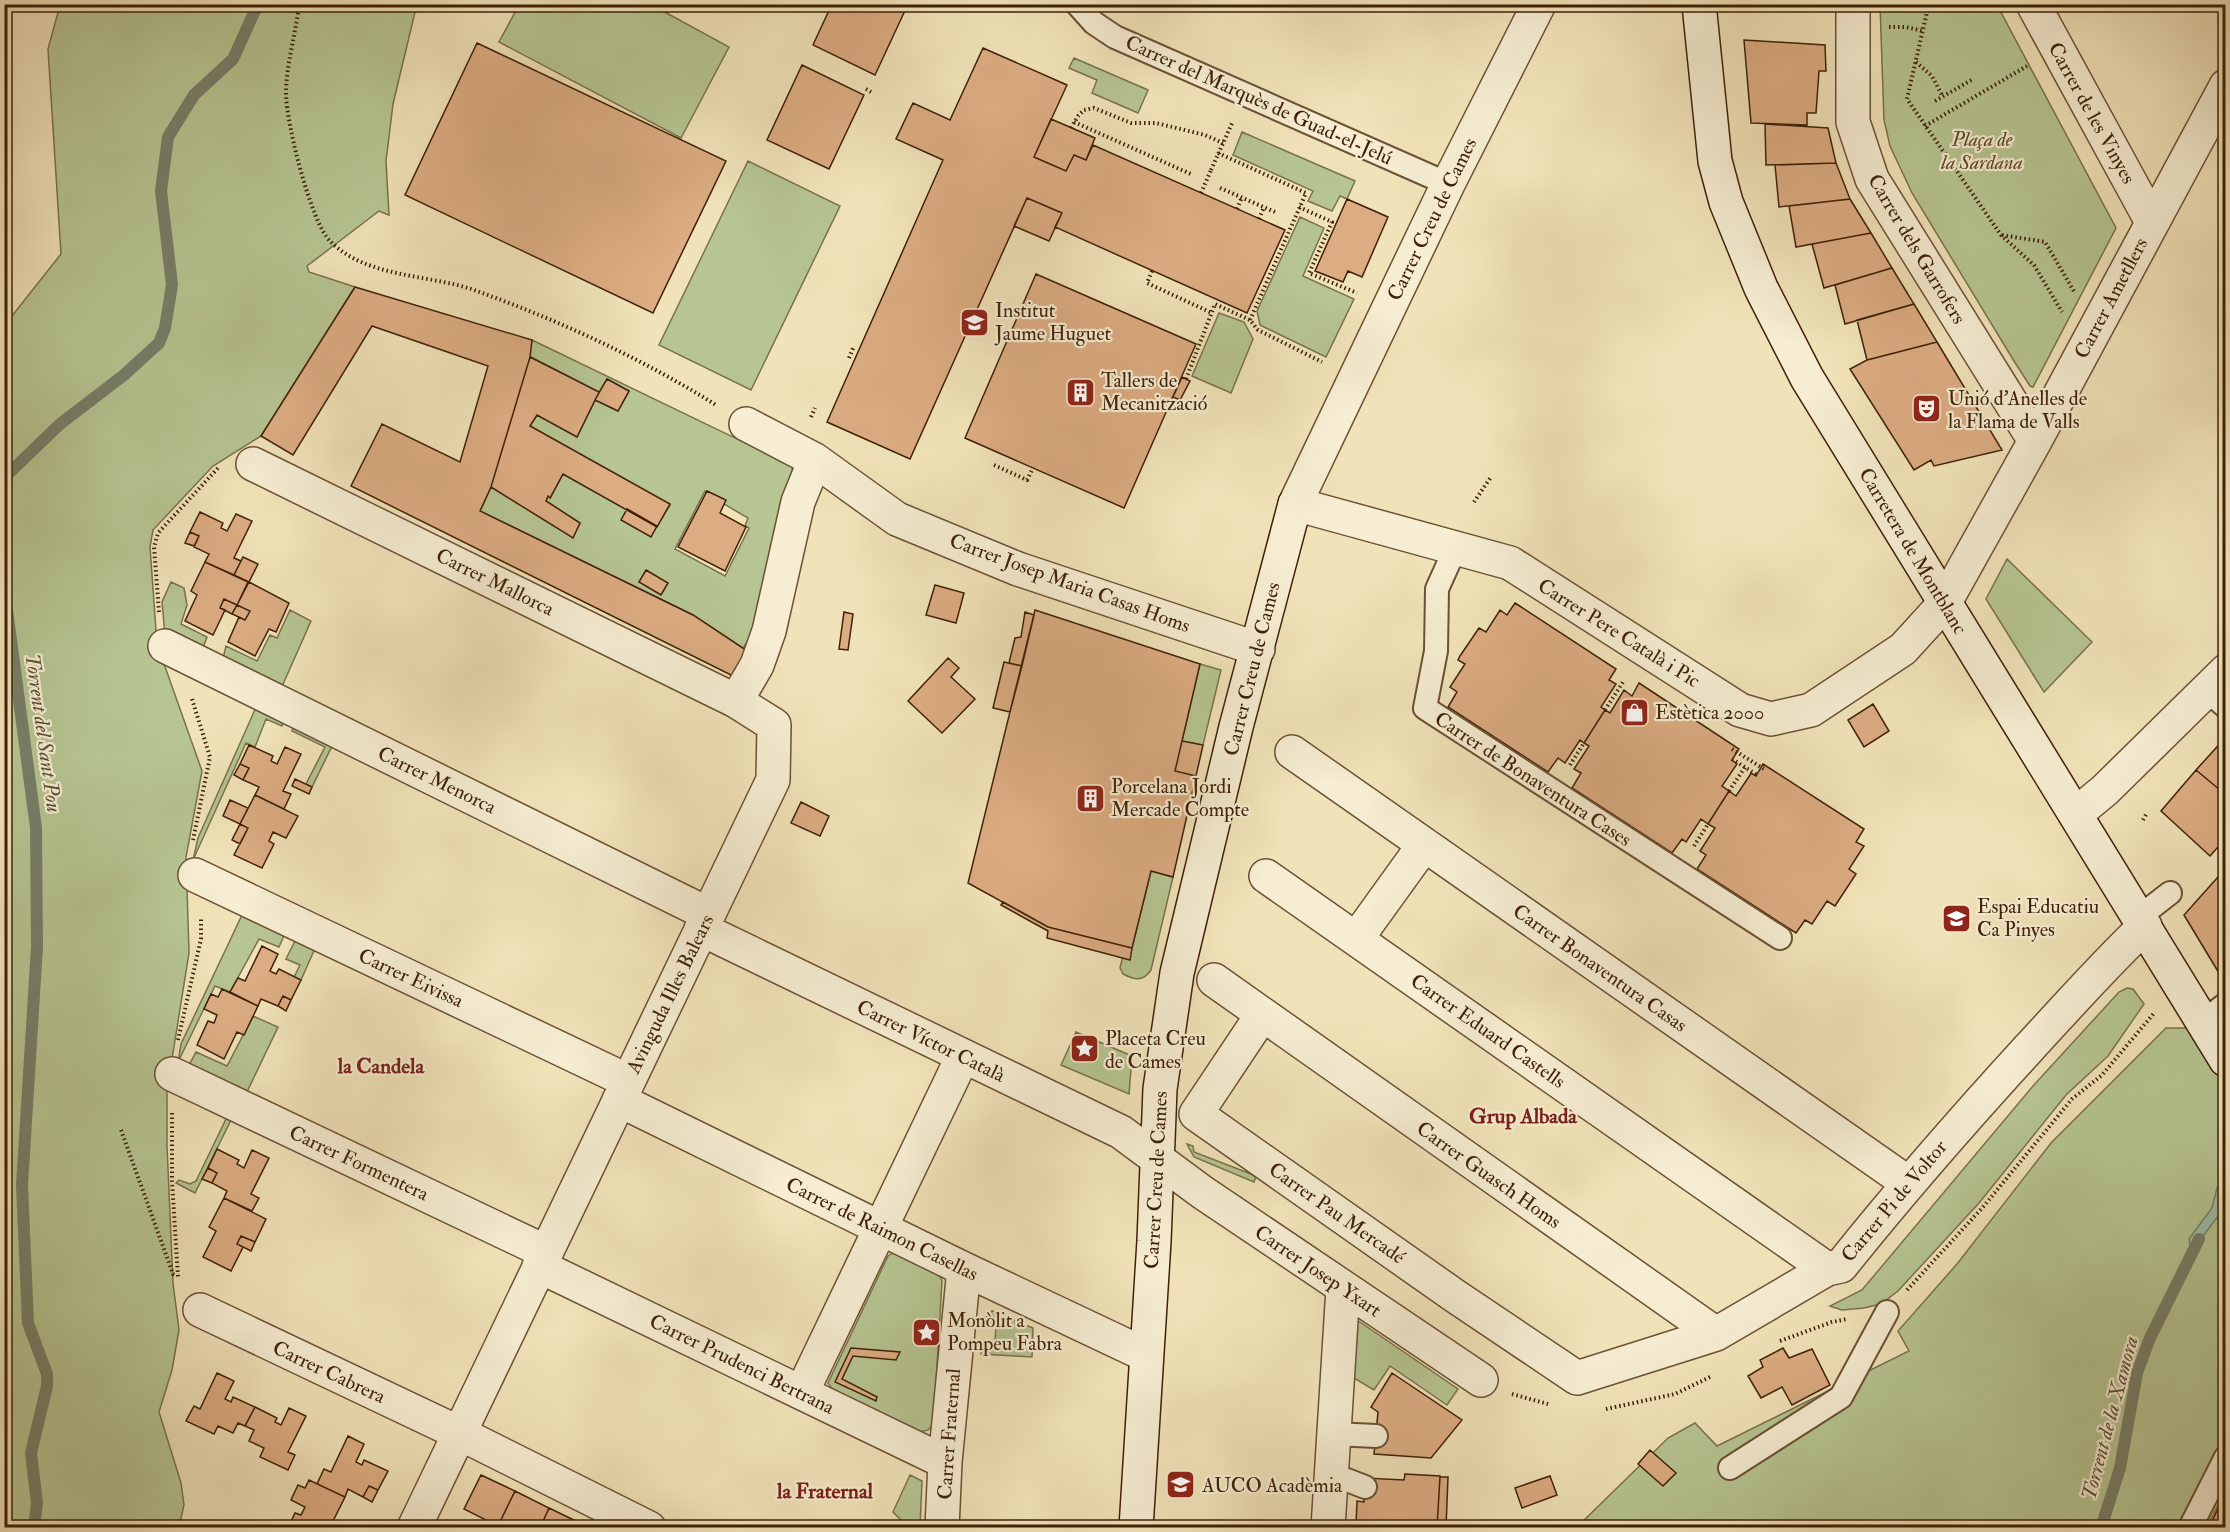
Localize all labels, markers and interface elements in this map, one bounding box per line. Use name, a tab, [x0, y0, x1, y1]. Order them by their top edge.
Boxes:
street label: Carrer del Marquès de Guad-el-Jelú	[1122, 30, 1396, 170]
street label: Carrer de les Vinyes	[2043, 38, 2141, 188]
park label: Plaça de la Sardana	[1940, 127, 2023, 175]
street label: Carrer Creu de Cames	[1382, 133, 1482, 305]
street label: Carrer dels Garrofers	[1862, 169, 1972, 329]
street label: Carrer Ametllers	[2069, 233, 2153, 363]
place label: Institut Jaume Huguet	[994, 298, 1112, 346]
school or university icon: Institut Jaume Huguet	[958, 306, 990, 338]
place label: Tallers de Mecanització	[1101, 368, 1207, 416]
building icon: Tallers de Mecanització	[1064, 376, 1096, 408]
place label: Unió d'Anelles de la Flama de Valls	[1948, 386, 2087, 434]
theatre icon: Unió d'Anelles de la Flama de Valls	[1911, 393, 1943, 425]
street label: Carretera de Montblanc	[1853, 463, 1973, 639]
street label: Carrer Josep Maria Casas Homs	[946, 528, 1194, 639]
street label: Carrer Mallorca	[432, 543, 559, 622]
street label: Carrer Pere Català i Pic	[1533, 573, 1705, 693]
street label: Carrer Creu de Cames	[1218, 579, 1286, 759]
water label: Torrent del Sant Pou	[18, 652, 68, 814]
shop icon: Estètica 2000	[1618, 696, 1650, 728]
place label: Estètica 2000	[1655, 700, 1764, 725]
street label: Carrer de Bonaventura Cases	[1430, 706, 1636, 852]
street label: Carrer Menorca	[374, 741, 501, 820]
place label: Porcelana Jordi Mercade Compte	[1111, 774, 1249, 823]
building icon: Porcelana Jordi Mercade Compte	[1074, 782, 1106, 814]
place label: Espai Educatiu Ca Pinyes	[1977, 894, 2099, 942]
street label: Carrer Bonaventura Casas	[1508, 898, 1692, 1038]
school or university icon: Espai Educatiu Ca Pinyes	[1940, 902, 1972, 934]
street label: Avinguda Illes Balears	[620, 910, 719, 1079]
street label: Carrer Eivissa	[354, 943, 468, 1014]
street label: Carrer Eduard Castells	[1406, 968, 1570, 1094]
street label: Carrer Víctor Català	[853, 994, 1010, 1088]
place label: Placeta Creu de Cames	[1105, 1026, 1206, 1074]
place icon: Placeta Creu de Cames	[1068, 1033, 1100, 1065]
district label: la Candela	[337, 1053, 425, 1080]
street label: Carrer Creu de Cames	[1139, 1090, 1173, 1270]
district label: Grup Albada	[1469, 1103, 1578, 1130]
street label: Carrer Guasch Homs	[1412, 1116, 1566, 1234]
street label: Carrer Formentera	[285, 1120, 434, 1207]
street label: Carrer Pi de Voltor	[1836, 1134, 1953, 1267]
street label: Carrer Pau Mercadé	[1264, 1157, 1411, 1270]
street label: Carrer de Raimon Casellas	[782, 1172, 982, 1287]
street label: Carrer Josep Yxart	[1249, 1219, 1387, 1324]
street label: Carrer Prudenci Bertrana	[645, 1308, 839, 1420]
place label: Monòlit a Pompeu Fabra	[947, 1308, 1063, 1357]
place icon: Monòlit a Pompeu Fabra	[910, 1316, 942, 1348]
water label: Torrent de la Xamora	[2075, 1333, 2145, 1503]
street label: Carrer Cabrera	[269, 1335, 390, 1409]
street label: Carrer Fraternal	[932, 1368, 966, 1500]
school or university icon: AUCO Acadèmia	[1165, 1469, 1197, 1501]
place label: AUCO Acadèmia	[1201, 1473, 1343, 1498]
district label: la Fraternal	[776, 1478, 874, 1505]

